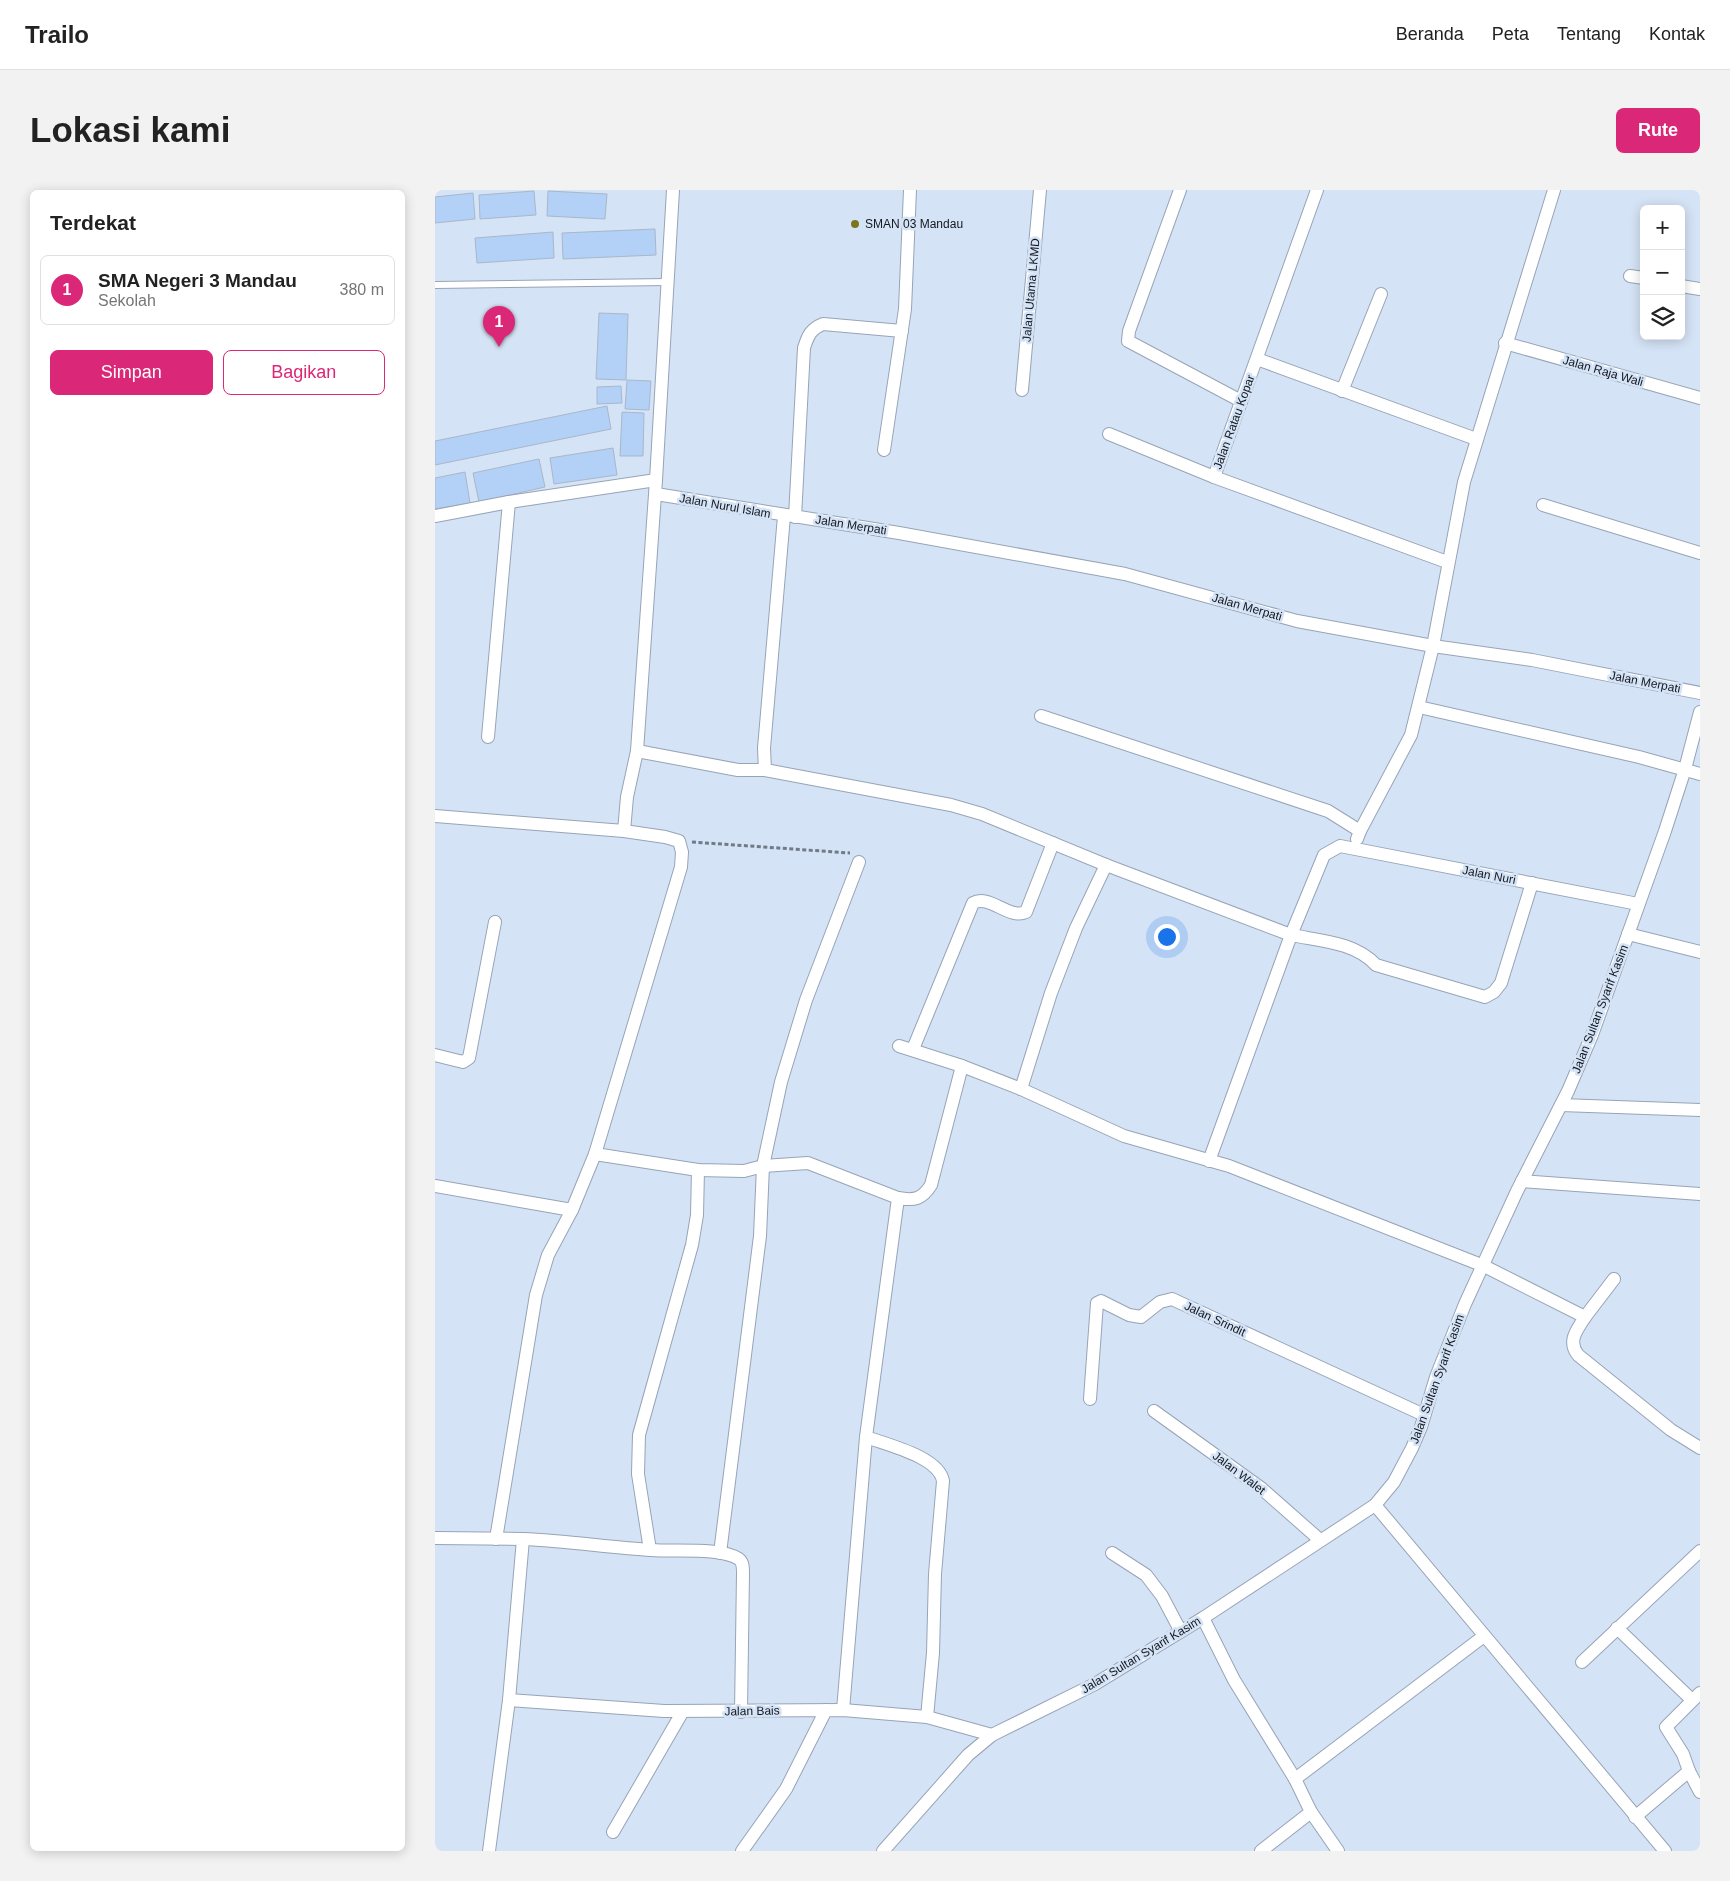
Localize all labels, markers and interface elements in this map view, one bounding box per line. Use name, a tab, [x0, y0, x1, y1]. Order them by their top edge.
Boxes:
text: Trailo	[25, 21, 89, 48]
text: Beranda	[1396, 24, 1464, 44]
text: Peta	[1492, 24, 1529, 44]
text: Tentang	[1557, 24, 1621, 44]
text: Kontak	[1649, 24, 1705, 44]
button: Rute	[1616, 108, 1700, 153]
text: Lokasi kami	[30, 110, 230, 149]
map controls	[1640, 205, 1685, 340]
button: +	[1640, 205, 1685, 250]
text: Terdekat	[50, 211, 136, 234]
place label: SMAN 03 Mandau	[865, 217, 963, 231]
marker: SMAN 03 Mandau	[849, 218, 861, 230]
street label: Jalan Utama LKMD	[1019, 237, 1043, 342]
button: −	[1640, 250, 1685, 295]
text: SMA Negeri 3 Mandau	[98, 270, 297, 291]
text: 1	[63, 281, 71, 298]
text: 380 m	[340, 281, 384, 298]
text: Sekolah	[98, 292, 156, 309]
button: layers	[1640, 295, 1685, 340]
pin: 1	[483, 306, 515, 347]
button: Simpan	[50, 350, 213, 395]
button: Bagikan	[223, 350, 385, 395]
street label: Jalan Raja Wali	[1561, 353, 1645, 389]
street label: Jalan Ratau Kopar	[1210, 373, 1258, 471]
street label: Jalan Nurul Islam	[678, 491, 772, 521]
street label: Jalan Merpati	[814, 512, 888, 538]
street label: Jalan Merpati	[1210, 590, 1284, 624]
street label: Jalan Merpati	[1608, 668, 1682, 696]
street label: Jalan Nuri	[1461, 863, 1517, 887]
your location	[1154, 924, 1180, 950]
street label: Jalan Sultan Syarif Kasim	[1569, 943, 1631, 1075]
street label: Jalan Srindit	[1182, 1299, 1248, 1340]
street label: Jalan Sultan Syarif Kasim	[1407, 1312, 1467, 1446]
street label: Jalan Walet	[1210, 1449, 1269, 1498]
street label: Jalan Sultan Syarif Kasim	[1079, 1614, 1203, 1696]
street label: Jalan Bais	[724, 1704, 780, 1718]

